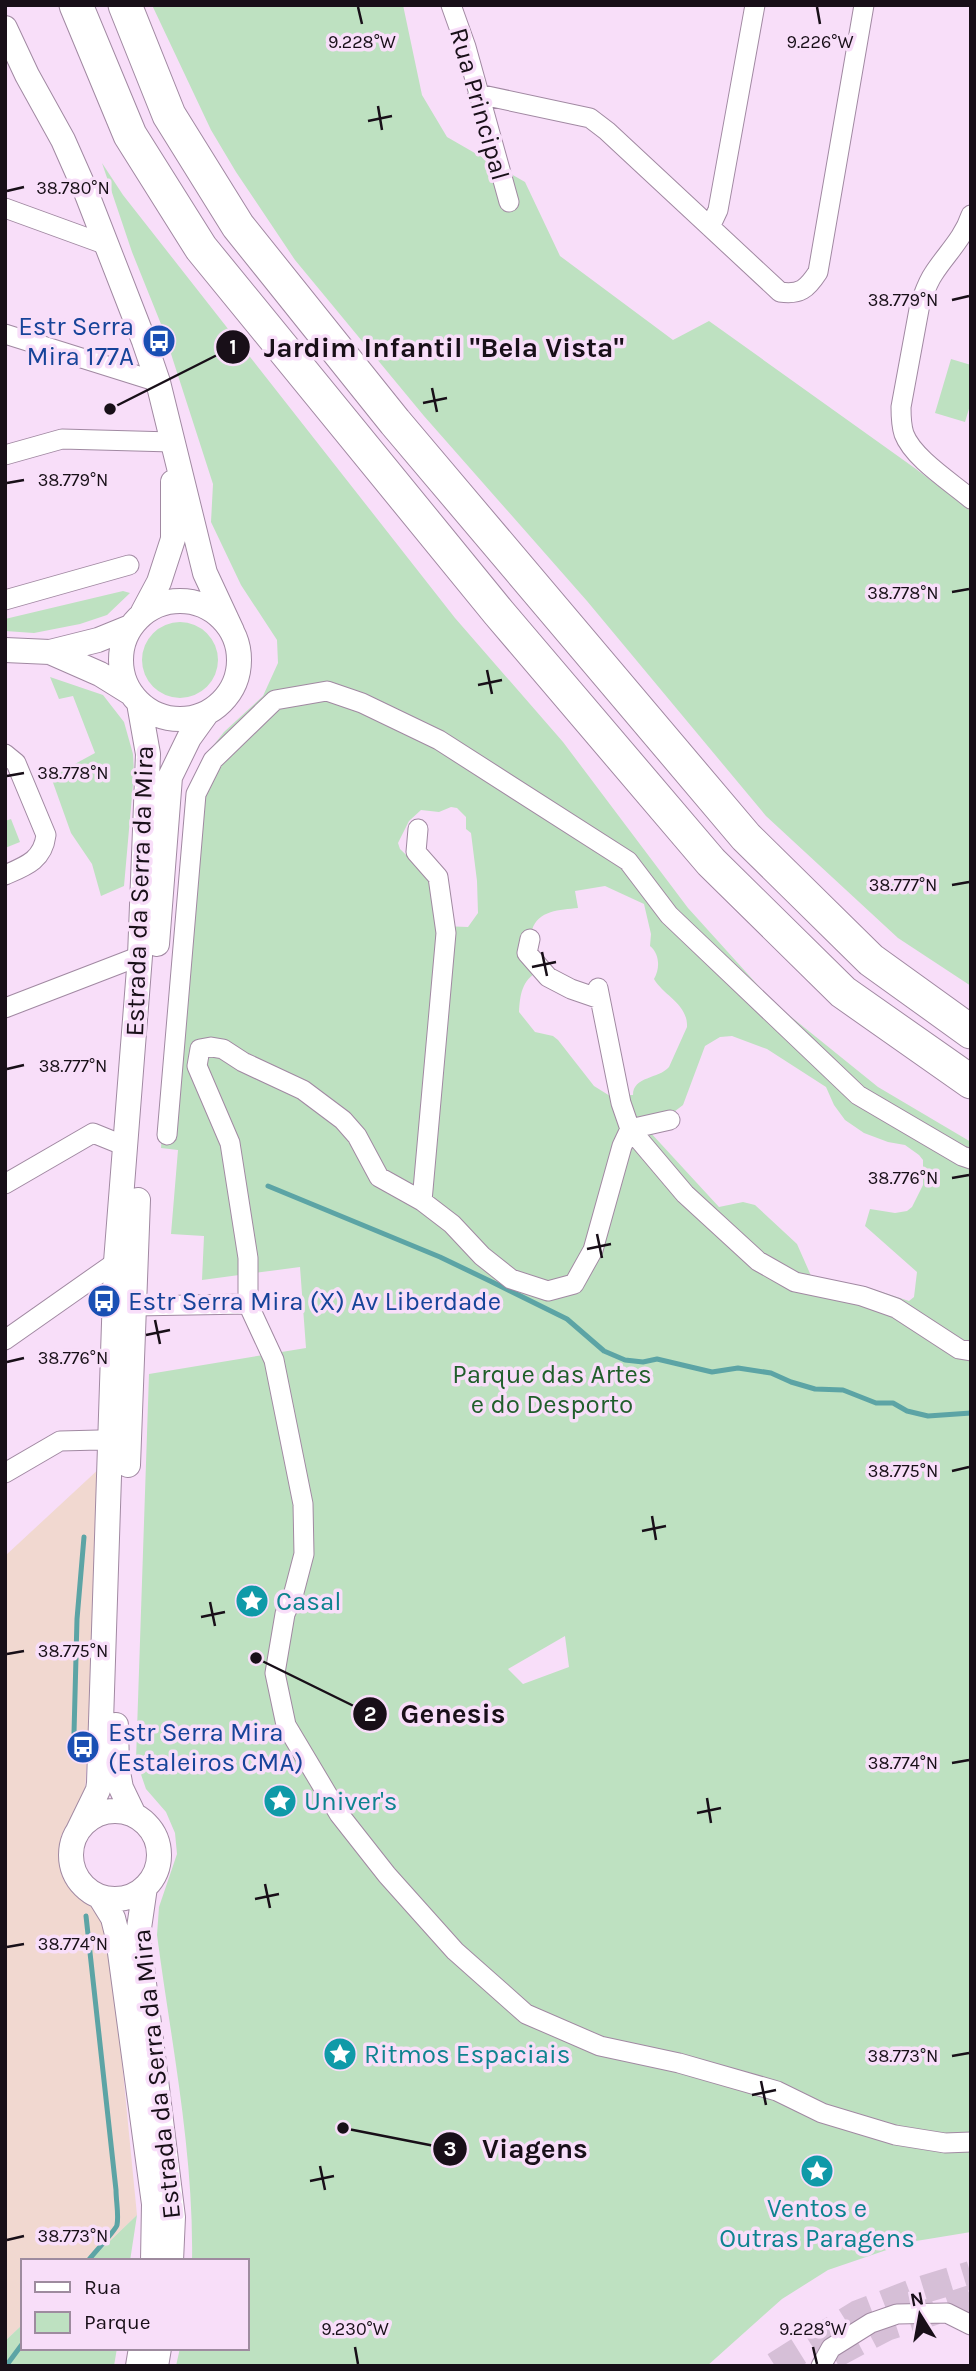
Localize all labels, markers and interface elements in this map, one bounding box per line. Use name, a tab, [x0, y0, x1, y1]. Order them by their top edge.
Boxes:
street label: Rua Principal	[443, 24, 516, 184]
text: 9.228°W	[328, 31, 396, 53]
text: 9.226°W	[786, 31, 854, 53]
text: 38.780°N	[36, 177, 110, 199]
text: 38.779°N	[868, 289, 938, 311]
place label: Estr Serra Mira 177A	[18, 311, 134, 372]
bus stop icon: Estr Serra Mira 177A	[140, 322, 178, 360]
callout: Jardim Infantil "Bela Vista"	[215, 323, 639, 372]
text: Jardim Infantil "Bela Vista"	[264, 331, 624, 364]
text: 1	[229, 335, 237, 359]
text: 38.779°N	[38, 469, 108, 491]
text: 38.778°N	[867, 582, 939, 604]
street label: Estrada da Serra da Mira	[119, 745, 160, 1037]
text: 38.778°N	[37, 762, 109, 784]
text: 38.777°N	[869, 874, 937, 896]
text: 38.777°N	[39, 1055, 107, 1077]
text: 38.776°N	[868, 1167, 938, 1189]
bus stop icon: Estr Serra Mira (X) Av Liberdade	[85, 1282, 123, 1320]
place label: Estr Serra Mira (X) Av Liberdade	[128, 1286, 501, 1317]
text: 38.776°N	[38, 1347, 108, 1369]
park label: Parque das Artes e do Desporto	[452, 1359, 652, 1420]
text: 38.775°N	[868, 1460, 938, 1482]
place icon: Casal	[233, 1582, 271, 1620]
place label: Casal	[276, 1586, 342, 1617]
text: 38.775°N	[38, 1640, 108, 1662]
callout: Genesis	[352, 1689, 520, 1738]
text: Genesis	[401, 1697, 505, 1730]
text: 2	[364, 1702, 376, 1726]
place label: Estr Serra Mira (Estaleiros CMA)	[108, 1717, 304, 1778]
bus stop icon: Estr Serra Mira (Estaleiros CMA)	[64, 1728, 102, 1766]
text: 38.774°N	[868, 1752, 938, 1774]
place icon: Univer's	[261, 1782, 299, 1820]
place label: Univer's	[304, 1786, 397, 1817]
street label: Estrada da Serra da Mira	[126, 1927, 187, 2220]
text: 38.774°N	[38, 1933, 108, 1955]
place icon: Ritmos Espaciais	[321, 2035, 359, 2073]
place label: Ritmos Espaciais	[364, 2039, 571, 2070]
text: 38.773°N	[868, 2045, 938, 2067]
callout: Viagens	[433, 2124, 601, 2173]
text: Viagens	[482, 2132, 588, 2165]
text: 3	[443, 2137, 457, 2161]
place icon: Ventos e Outras Paragens	[798, 2152, 836, 2190]
place label: Ventos e Outras Paragens	[719, 2193, 915, 2254]
text: 38.773°N	[38, 2225, 108, 2247]
legend	[21, 2259, 248, 2350]
text: Rua	[84, 2275, 121, 2299]
north arrow	[885, 2280, 955, 2350]
text: N	[908, 2287, 926, 2311]
text: Parque	[84, 2310, 151, 2334]
text: 9.230°W	[321, 2318, 389, 2340]
text: 9.228°W	[779, 2318, 847, 2340]

